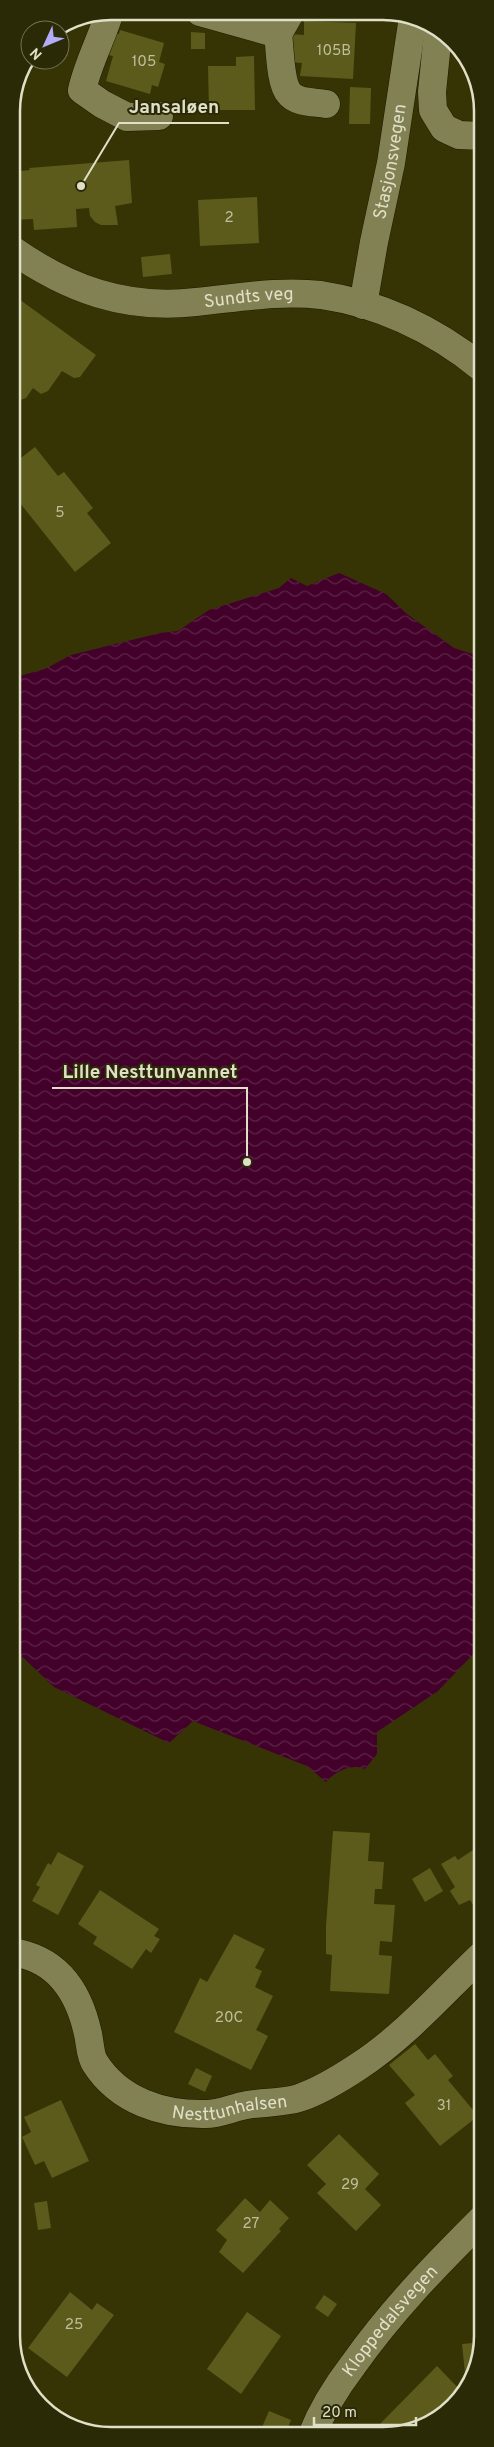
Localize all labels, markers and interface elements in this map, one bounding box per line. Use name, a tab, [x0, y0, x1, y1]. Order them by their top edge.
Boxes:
north arrow	[20, 20, 70, 70]
house number: 105B	[317, 42, 351, 61]
text: N	[27, 43, 46, 63]
house number: 105	[132, 53, 156, 72]
callout: Jansaløen	[119, 89, 229, 123]
text: Jansaløen	[129, 96, 219, 120]
street label: Stasjonsvegen	[369, 102, 413, 222]
house number: 2	[224, 209, 234, 228]
street label: Sundts veg	[203, 283, 294, 314]
house number: 5	[55, 504, 65, 523]
callout: Lille Nesttunvannet	[52, 1054, 247, 1088]
text: Lille Nesttunvannet	[63, 1061, 237, 1085]
house number: 20C	[215, 2009, 243, 2028]
street label: Nesttunhalsen	[170, 2091, 289, 2127]
house number: 31	[437, 2097, 451, 2116]
house number: 29	[341, 2176, 359, 2195]
house number: 27	[243, 2215, 260, 2234]
street label: Kloppedalsvegen	[338, 2261, 444, 2382]
house number: 25	[65, 2316, 83, 2335]
scale bar	[314, 2394, 416, 2426]
text: 20 m	[322, 2404, 357, 2423]

